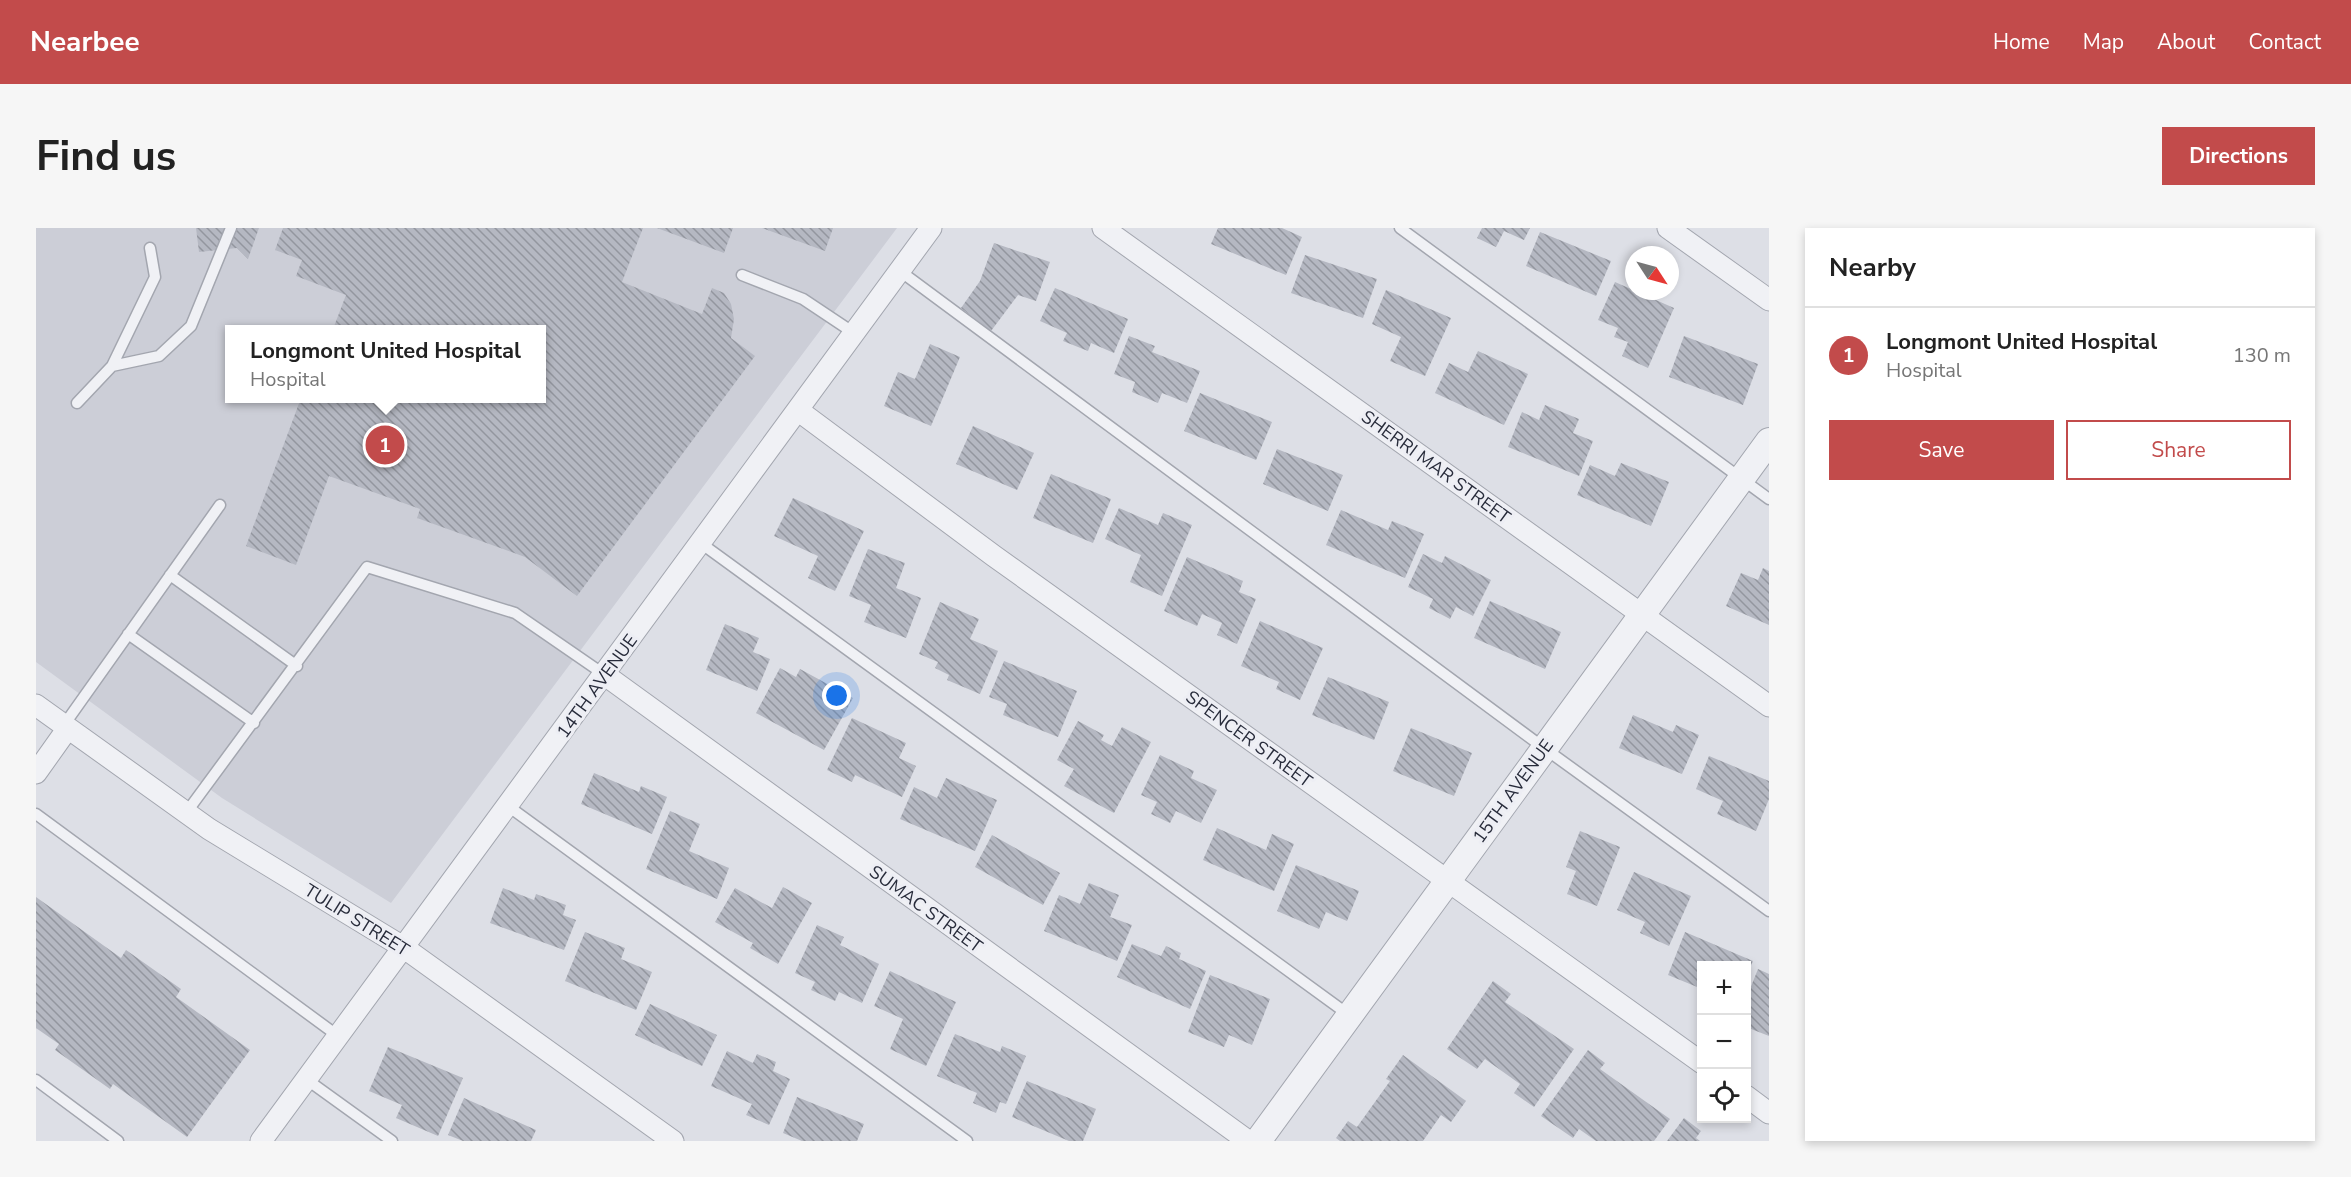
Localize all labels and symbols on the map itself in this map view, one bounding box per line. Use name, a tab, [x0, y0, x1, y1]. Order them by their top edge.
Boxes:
north arrow	[1625, 246, 1679, 300]
street label: SHERRI MAR STREET	[1357, 405, 1516, 529]
pin: 1	[366, 422, 404, 468]
street label: 14TH AVENUE	[551, 629, 643, 743]
your location	[822, 681, 851, 710]
street label: SPENCER STREET	[1181, 685, 1317, 793]
street label: 15TH AVENUE	[1467, 734, 1559, 848]
street label: SUMAC STREET	[865, 860, 988, 958]
street label: TULIP STREET	[300, 878, 414, 962]

